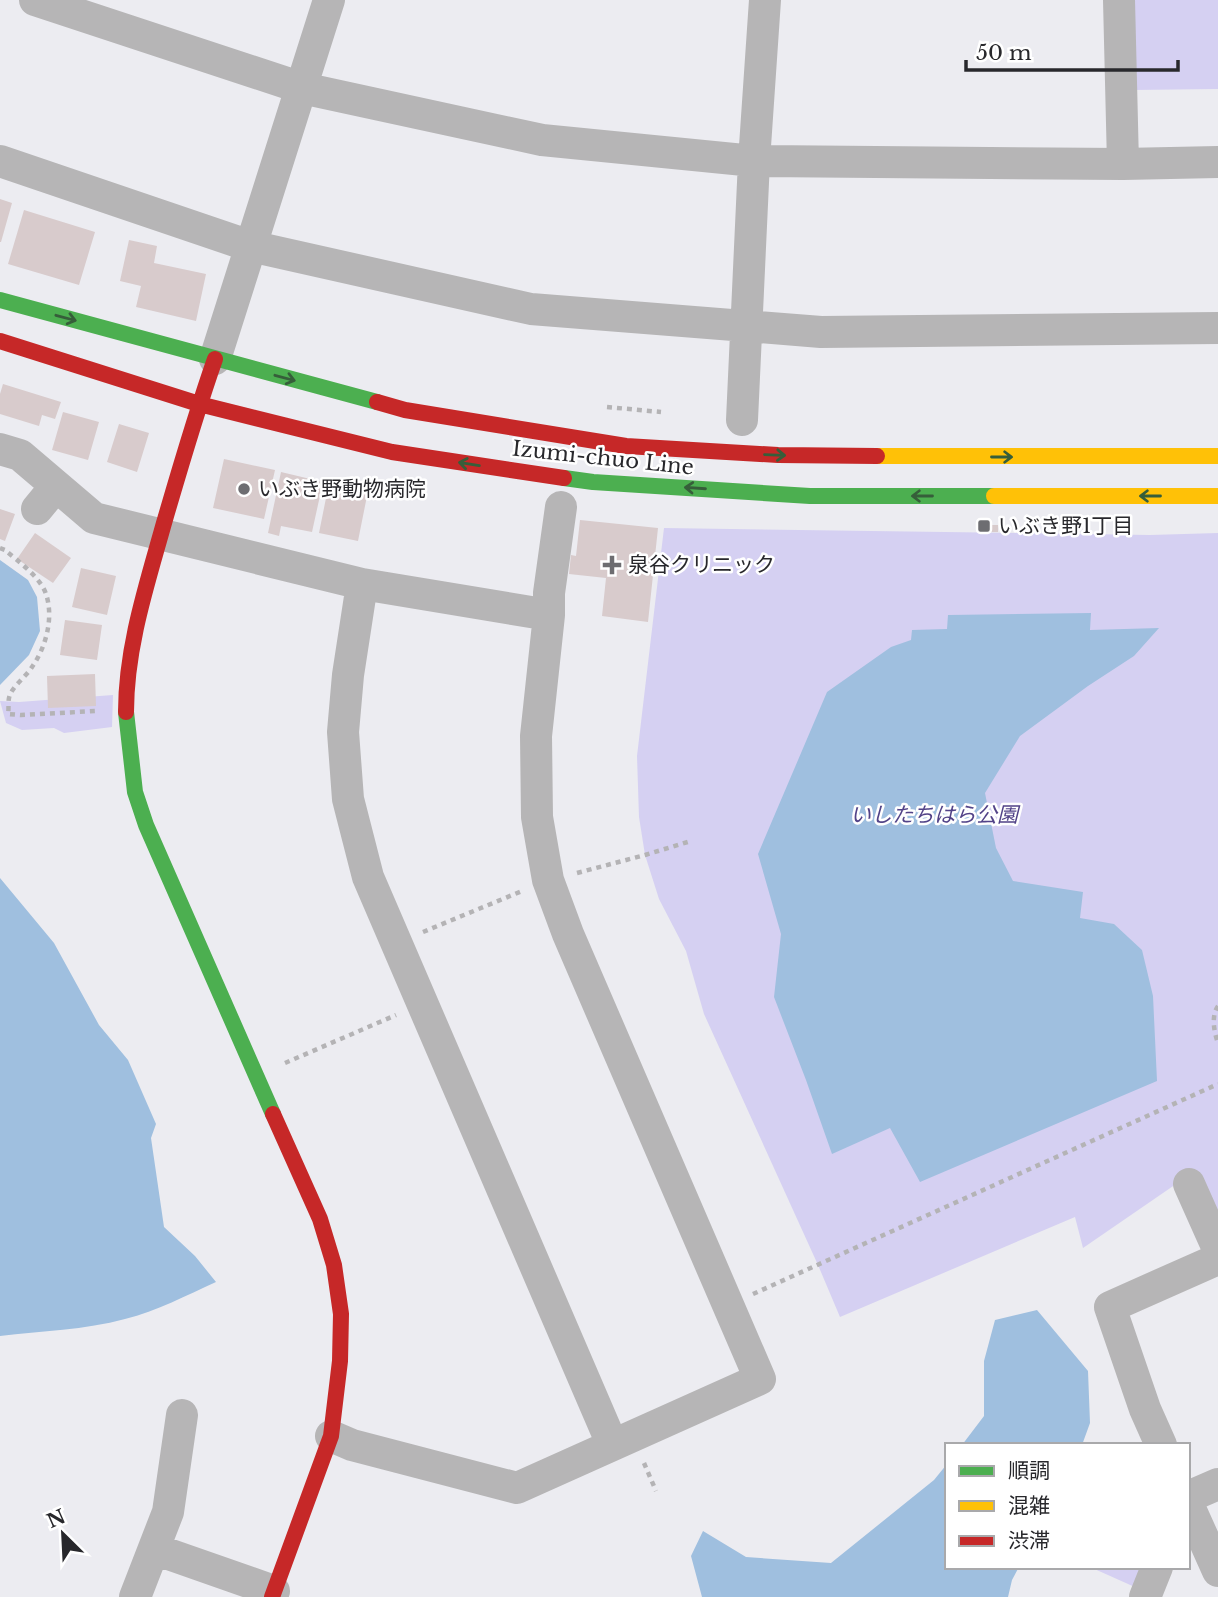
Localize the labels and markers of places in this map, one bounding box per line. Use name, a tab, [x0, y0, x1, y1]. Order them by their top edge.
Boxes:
place label: いぶき野動物病院	[258, 476, 426, 502]
marker: いぶき野動物病院	[236, 481, 252, 497]
place label: いぶき野1丁目	[998, 513, 1133, 539]
marker: いぶき野1丁目	[976, 518, 992, 534]
place label: 泉谷クリニック	[628, 552, 775, 578]
marker: 泉谷クリニック	[602, 555, 622, 575]

